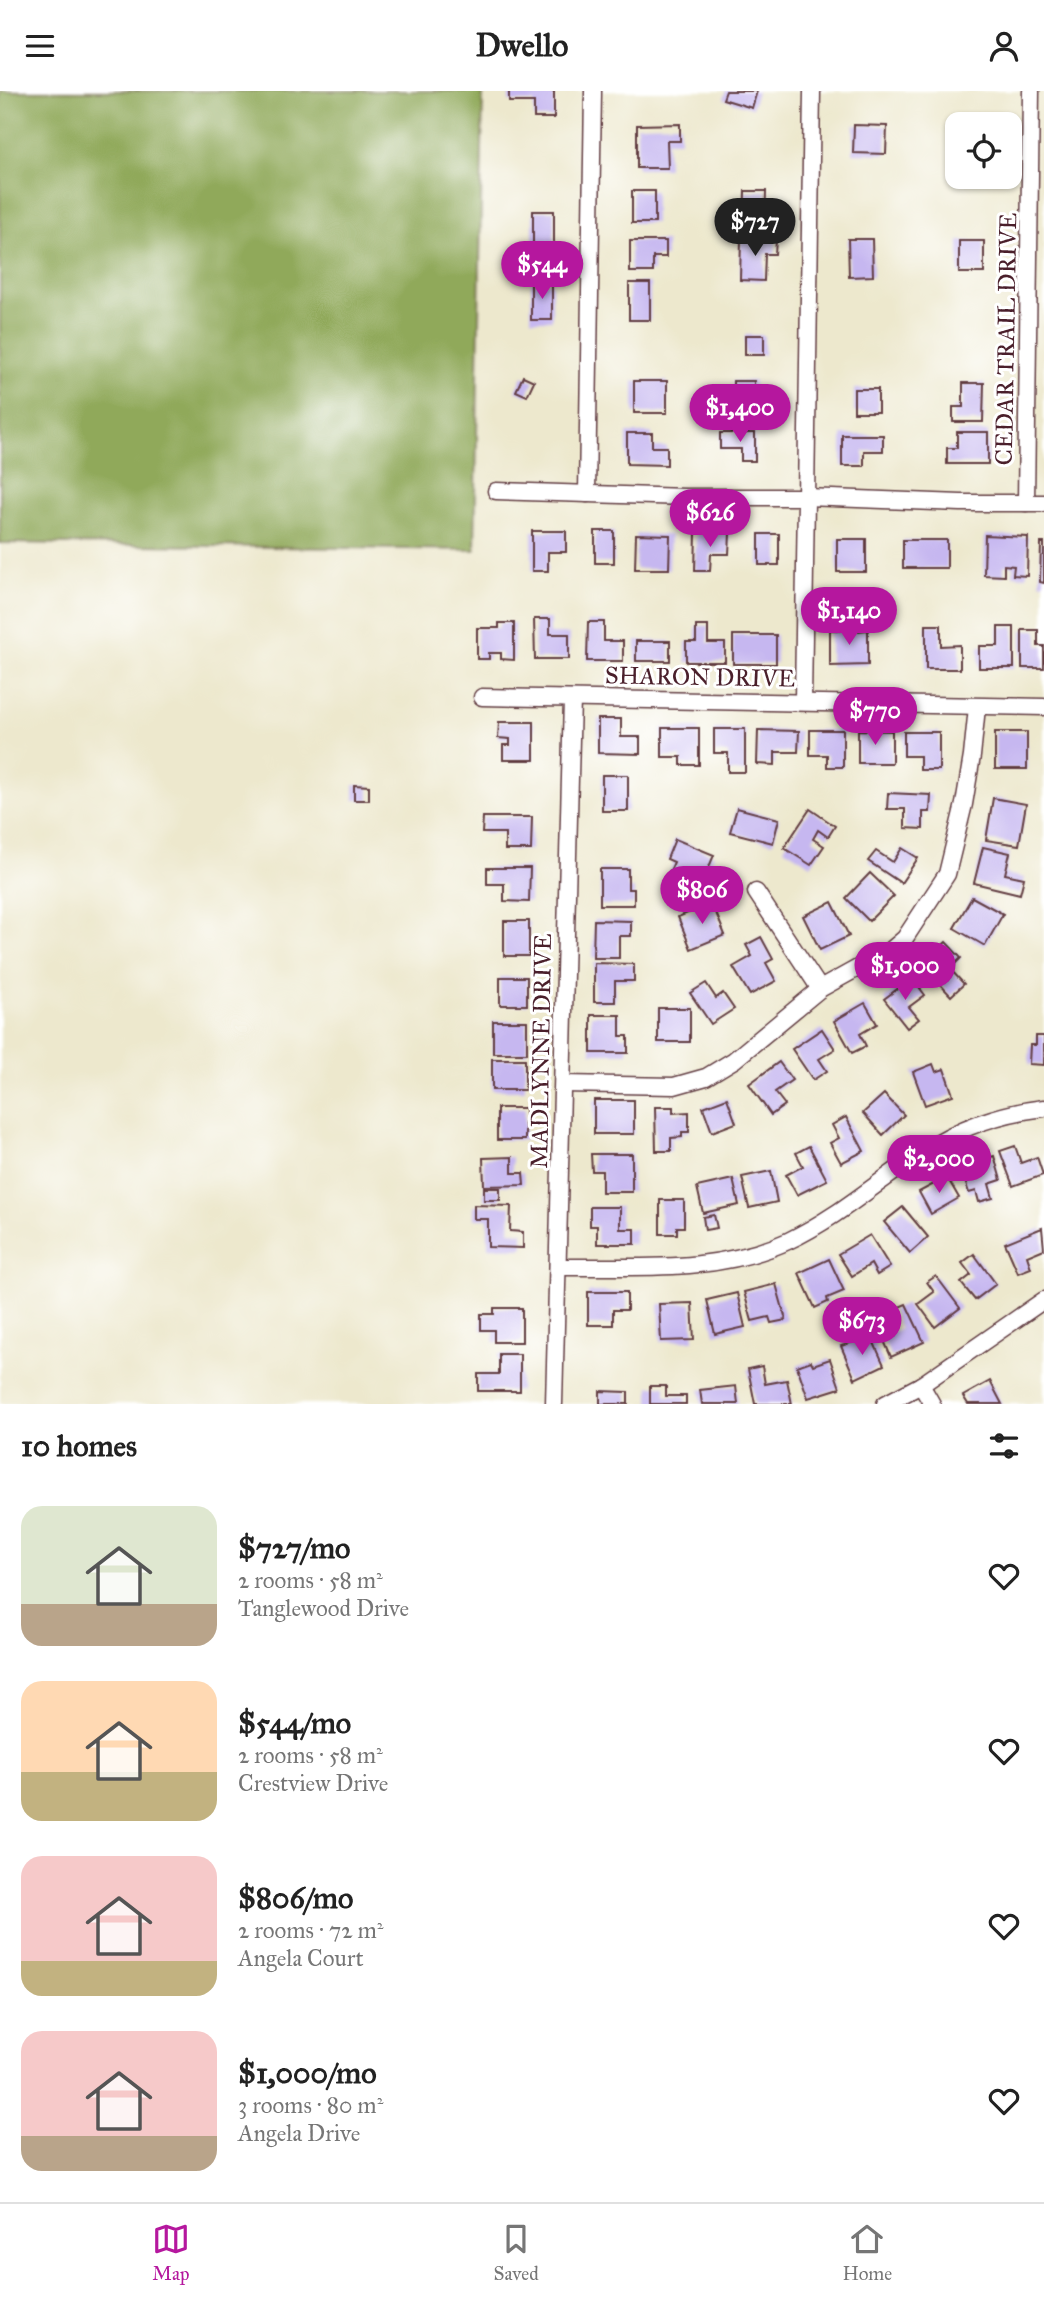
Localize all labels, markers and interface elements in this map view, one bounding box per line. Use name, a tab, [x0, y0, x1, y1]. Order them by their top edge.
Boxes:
text: Dwello	[476, 26, 568, 65]
icon: menu	[21, 27, 59, 65]
icon: person	[985, 27, 1023, 65]
map controls	[945, 112, 1022, 189]
button: locate	[945, 112, 1022, 189]
pin: $727	[714, 199, 796, 258]
text: $727	[730, 207, 780, 235]
street label: CEDAR TRAIL DRIVE	[989, 212, 1023, 466]
pin: $544	[501, 241, 583, 301]
text: $544	[517, 250, 567, 278]
pin: $1,400	[683, 385, 797, 444]
text: $1,400	[706, 393, 774, 421]
pin: $626	[669, 489, 751, 549]
text: $626	[686, 498, 734, 526]
pin: $1,140	[792, 587, 906, 647]
text: $1,140	[817, 596, 881, 624]
street label: SHARON DRIVE	[605, 660, 795, 694]
pin: $770	[834, 687, 916, 747]
text: $770	[849, 696, 901, 724]
pin: $806	[661, 867, 743, 926]
text: $806	[676, 875, 728, 903]
street label: MADLYNNE DRIVE	[524, 933, 558, 1169]
pin: $1,000	[848, 943, 962, 1002]
text: $1,000	[871, 951, 940, 979]
pin: $2,000	[882, 1135, 996, 1195]
text: $2,000	[903, 1144, 975, 1172]
pin: $673	[821, 1297, 903, 1357]
text: $673	[838, 1306, 886, 1334]
icon: filters	[985, 1427, 1023, 1465]
text: 10 homes	[21, 1428, 137, 1464]
text: $727/mo	[238, 1530, 350, 1566]
icon: home	[77, 1534, 161, 1618]
icon: heart	[985, 1557, 1023, 1595]
text: 2 rooms · 58 m²	[238, 1566, 383, 1594]
text: Tanglewood Drive	[238, 1594, 409, 1622]
text: $544/mo	[238, 1705, 351, 1741]
icon: home	[77, 1709, 161, 1793]
icon: heart	[985, 1732, 1023, 1770]
text: 2 rooms · 58 m²	[238, 1741, 383, 1769]
text: Crestview Drive	[238, 1769, 388, 1797]
text: $806/mo	[238, 1880, 353, 1916]
icon: home	[77, 1884, 161, 1968]
icon: heart	[985, 1907, 1023, 1945]
text: 2 rooms · 72 m²	[238, 1916, 383, 1944]
text: Angela Court	[238, 1944, 364, 1972]
text: $1,000/mo	[238, 2055, 377, 2091]
icon: home	[77, 2059, 161, 2143]
icon: heart	[985, 2082, 1023, 2120]
text: 3 rooms · 80 m²	[238, 2091, 383, 2119]
text: Angela Drive	[238, 2119, 360, 2147]
tab: Map	[152, 2220, 190, 2285]
tab: Saved	[494, 2220, 539, 2285]
tab: Home	[842, 2220, 892, 2285]

